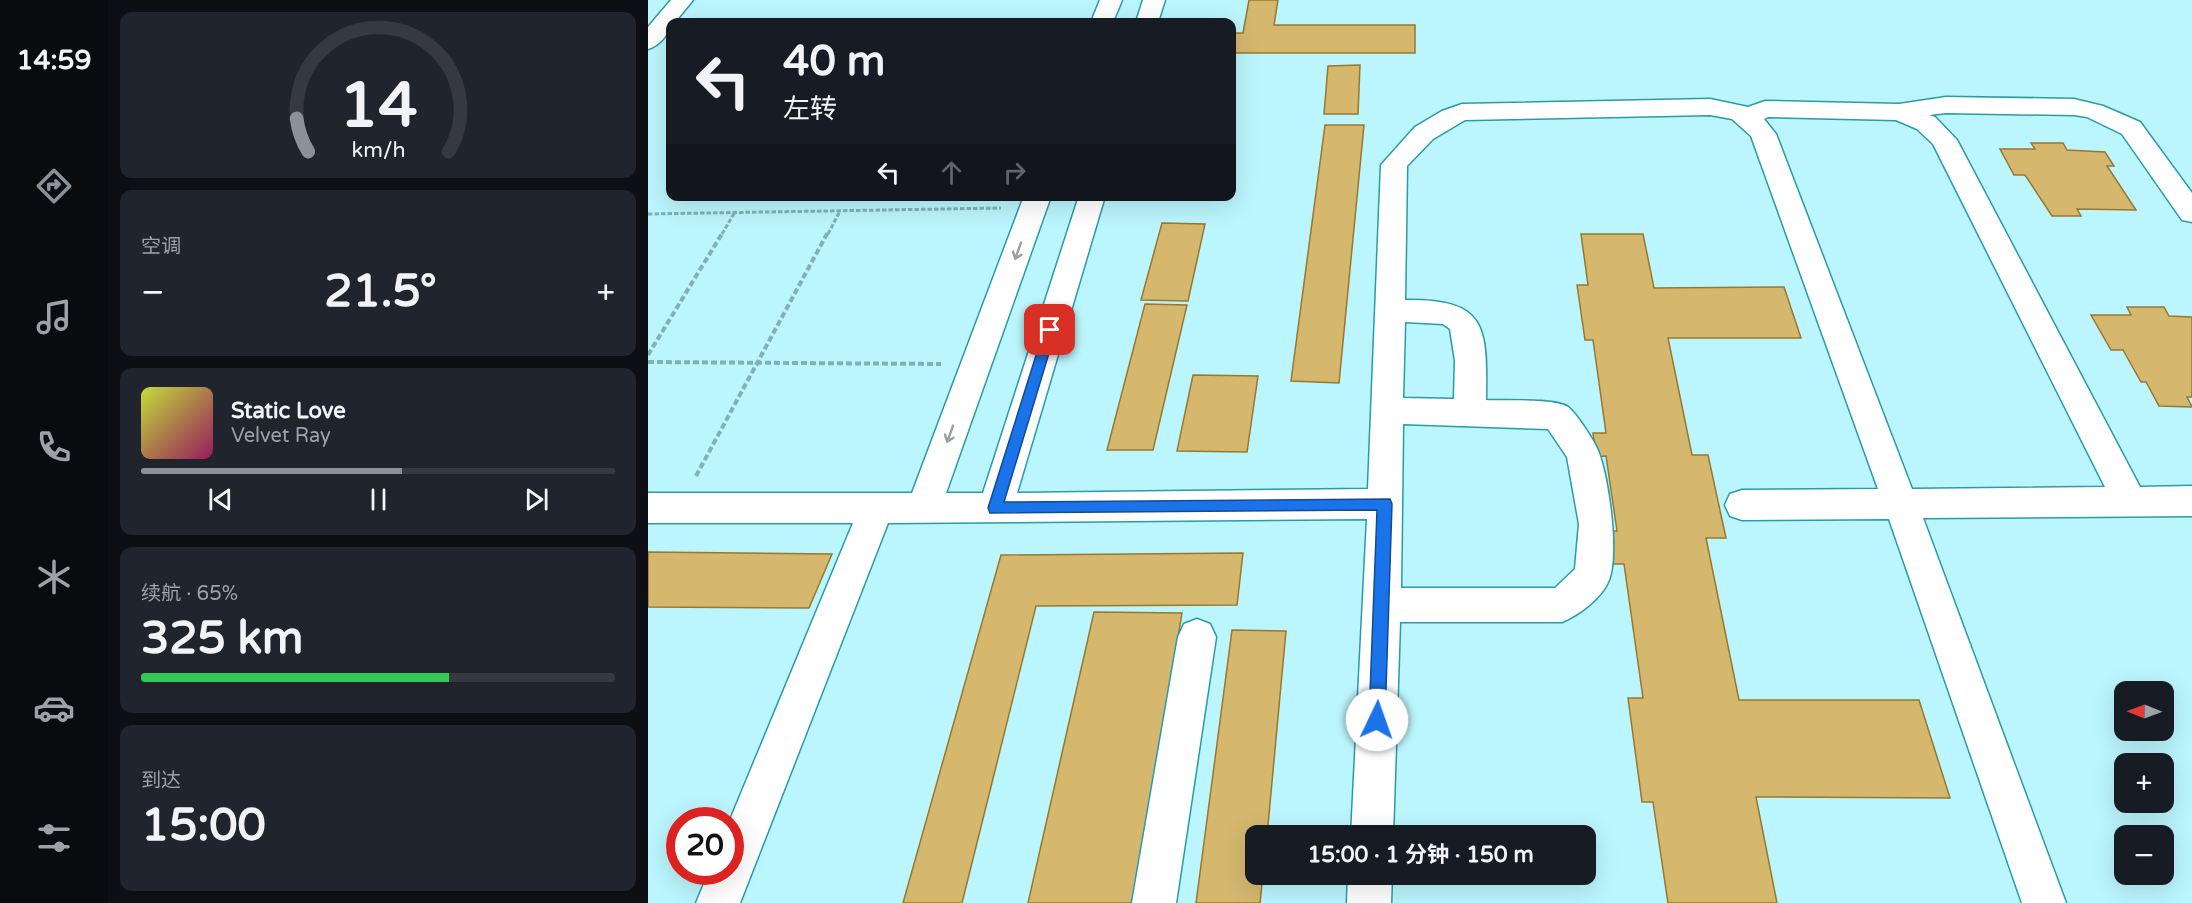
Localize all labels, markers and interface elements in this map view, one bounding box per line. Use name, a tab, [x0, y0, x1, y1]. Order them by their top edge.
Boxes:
text: 40 m	[783, 36, 885, 87]
icon: left	[684, 42, 762, 120]
text: 14:59	[17, 44, 91, 77]
text: 14	[339, 69, 417, 144]
text: 左转	[783, 93, 837, 126]
text: km/h	[351, 137, 405, 163]
icon: left	[872, 156, 905, 189]
icon: ahead	[935, 156, 968, 189]
icon: right	[998, 156, 1031, 189]
icon: directions	[33, 165, 75, 207]
text: 空调	[141, 235, 181, 259]
one-way arrow	[1012, 242, 1023, 260]
text: 21.5°	[324, 265, 437, 319]
text: −	[141, 273, 165, 312]
text: +	[596, 273, 615, 312]
icon: music	[33, 296, 75, 338]
pin	[1024, 304, 1075, 355]
icon: arrive	[1033, 313, 1066, 346]
text: Static Love	[231, 398, 346, 424]
text: Velvet Ray	[231, 424, 331, 448]
one-way arrow	[944, 424, 955, 443]
icon: phone	[33, 426, 75, 468]
icon: previous	[204, 483, 237, 516]
icon: pause	[362, 483, 395, 516]
icon: next	[520, 483, 553, 516]
icon: climate	[33, 556, 75, 598]
text: 续航 · 65%	[141, 582, 238, 606]
text: 325 km	[141, 612, 303, 666]
north arrow	[2114, 681, 2174, 741]
map controls	[2114, 681, 2174, 885]
icon: car	[33, 687, 75, 729]
position arrow	[1345, 688, 1409, 752]
button: +	[2114, 753, 2174, 813]
text: 到达	[141, 769, 181, 793]
text: 15:00	[141, 799, 266, 853]
speed limit sign: 20	[666, 807, 744, 885]
icon: filters	[33, 817, 75, 859]
button: −	[2114, 825, 2174, 885]
text: 15:00 · 1 分钟 · 150 m	[1307, 842, 1534, 868]

